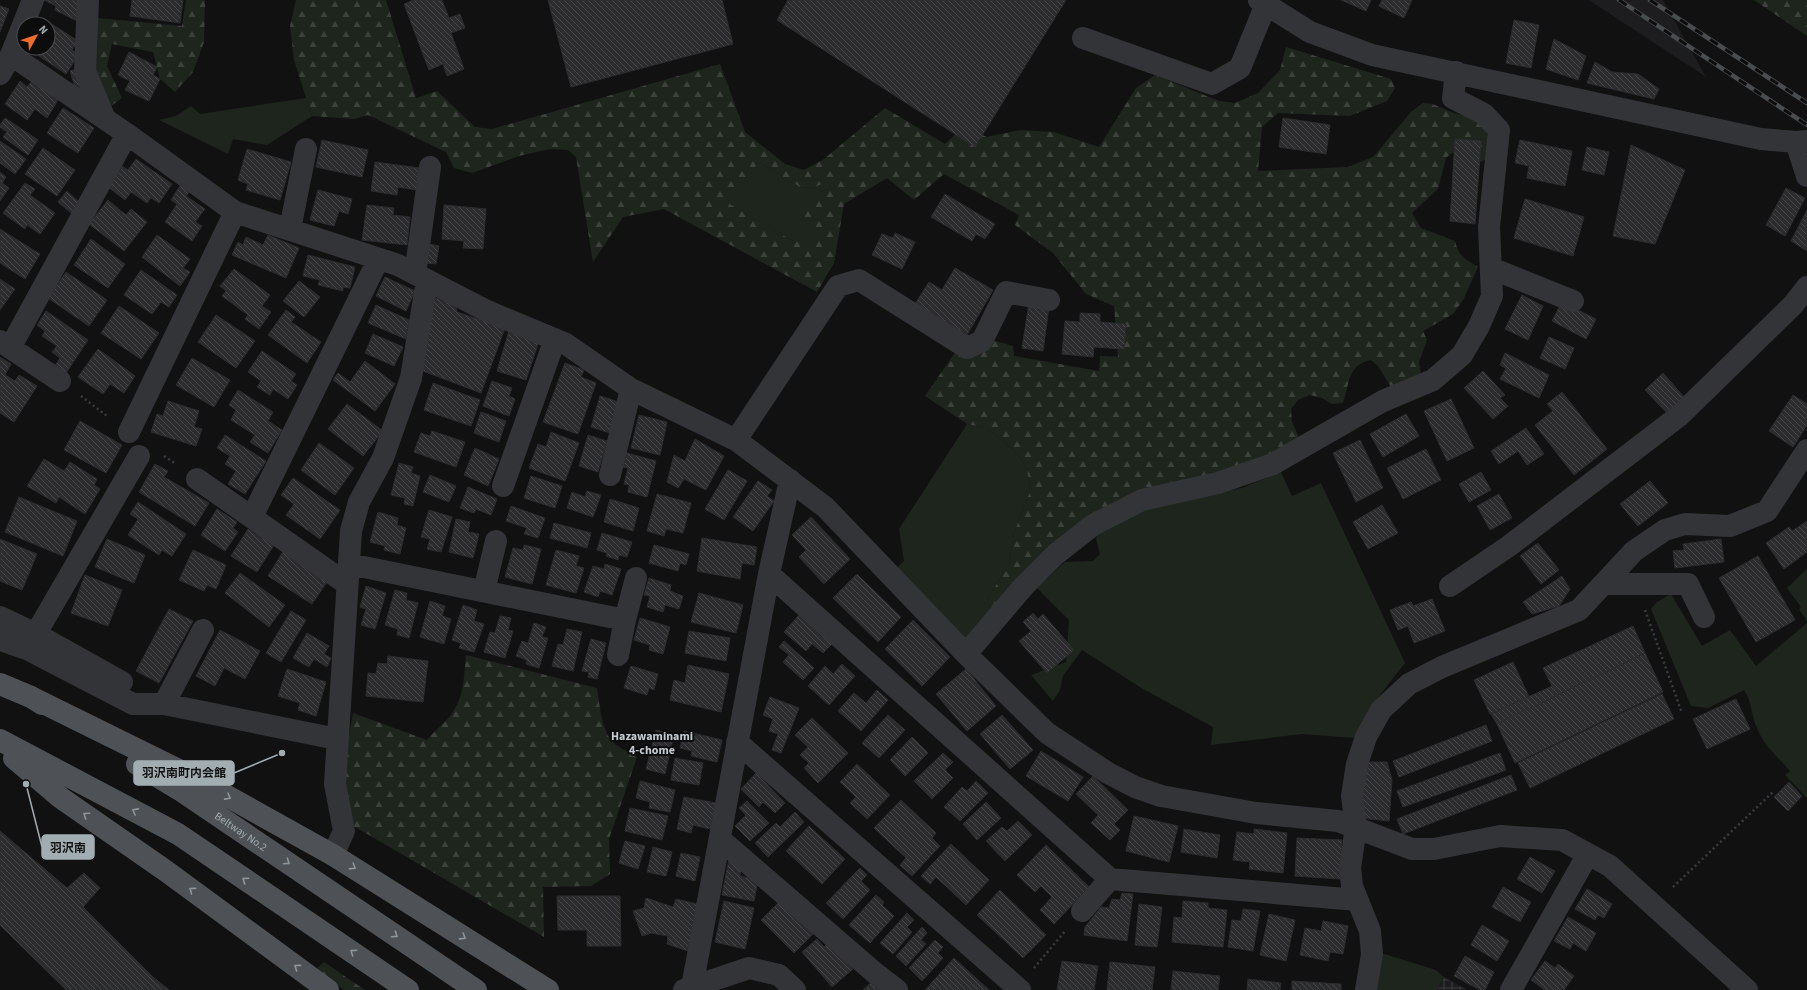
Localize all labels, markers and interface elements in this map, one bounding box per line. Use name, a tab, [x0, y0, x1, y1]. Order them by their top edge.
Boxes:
north arrow	[16, 16, 56, 56]
text: N	[35, 22, 51, 38]
district label: Hazawaminami 4-chome	[611, 728, 693, 759]
callout: 羽沢南町内会館	[134, 761, 234, 785]
text: 羽沢南町内会館	[142, 765, 226, 782]
one-way arrow	[224, 792, 231, 799]
street label: Beltway No.2	[212, 808, 270, 854]
one-way arrow	[132, 809, 139, 816]
one-way arrow	[83, 812, 90, 820]
callout: 羽沢南	[42, 835, 94, 859]
text: 羽沢南	[50, 840, 86, 857]
one-way arrow	[283, 858, 290, 865]
one-way arrow	[349, 863, 356, 870]
one-way arrow	[242, 877, 249, 885]
one-way arrow	[189, 887, 196, 895]
one-way arrow	[390, 930, 397, 937]
one-way arrow	[459, 932, 466, 939]
one-way arrow	[350, 950, 357, 957]
one-way arrow	[294, 964, 301, 972]

